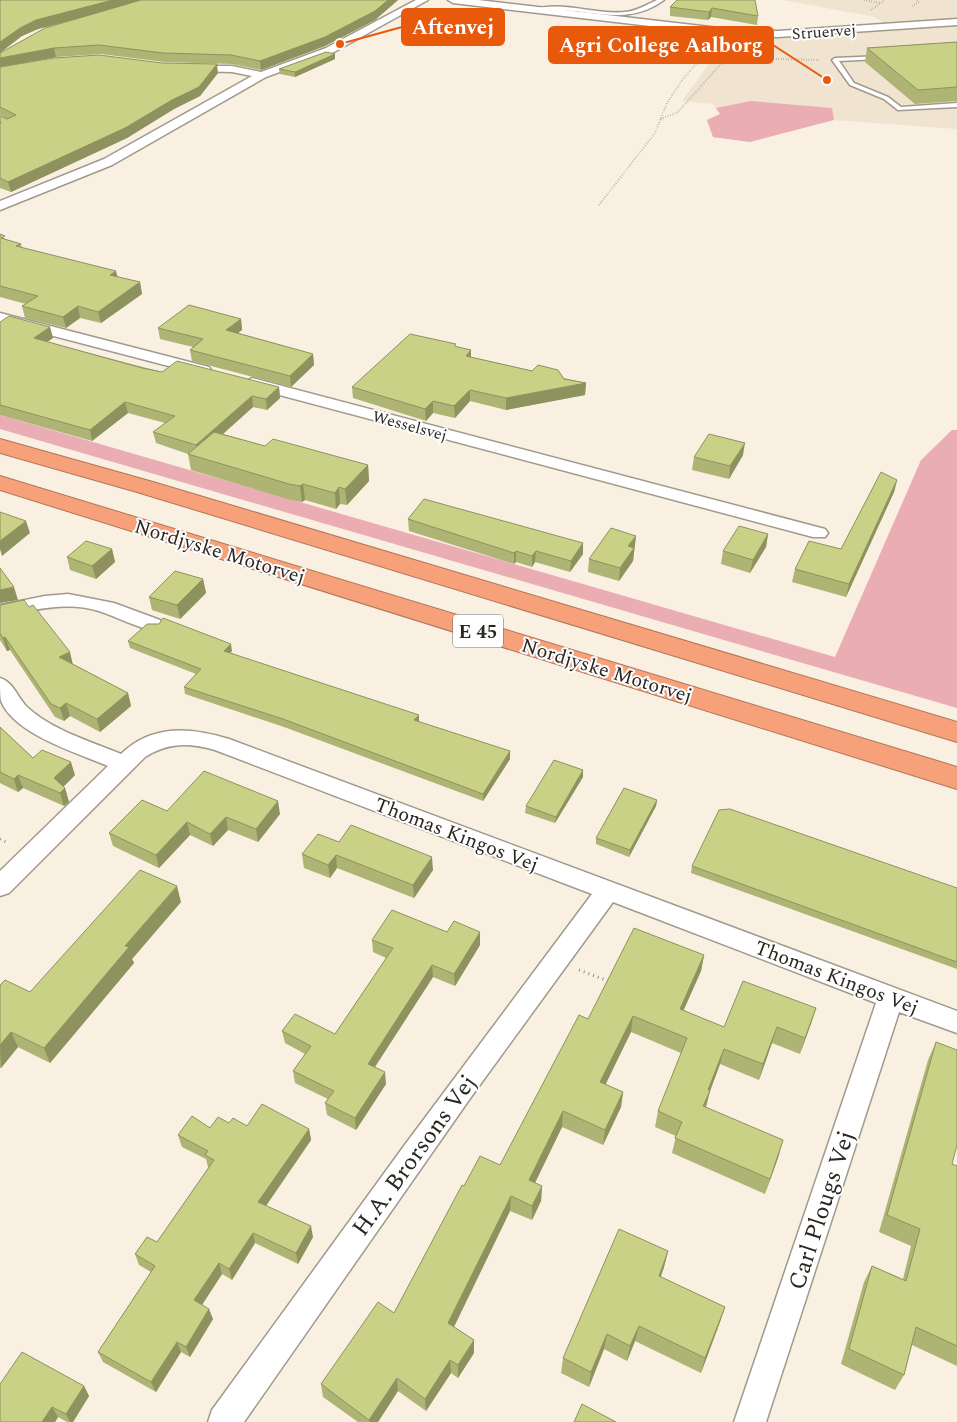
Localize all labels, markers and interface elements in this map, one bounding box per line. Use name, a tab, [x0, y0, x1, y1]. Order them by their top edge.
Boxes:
callout: Aftenvej	[402, 9, 504, 45]
text: Aftenvej	[412, 12, 494, 44]
street label: Struervej	[791, 18, 857, 46]
callout: Agri College Aalborg	[549, 27, 773, 63]
text: Agri College Aalborg	[559, 30, 763, 62]
street label: Wesselsvej	[370, 404, 450, 447]
street label: Nordjyske Motorvej	[131, 512, 309, 592]
road number: E 45	[453, 614, 503, 648]
street label: Nordjyske Motorvej	[518, 631, 696, 711]
street label: Thomas Kingos Vej	[370, 790, 543, 880]
street label: Thomas Kingos Vej	[750, 933, 923, 1023]
street label: H.A. Brorsons Vej	[344, 1067, 486, 1244]
street label: Carl Plougs Vej	[779, 1126, 865, 1295]

